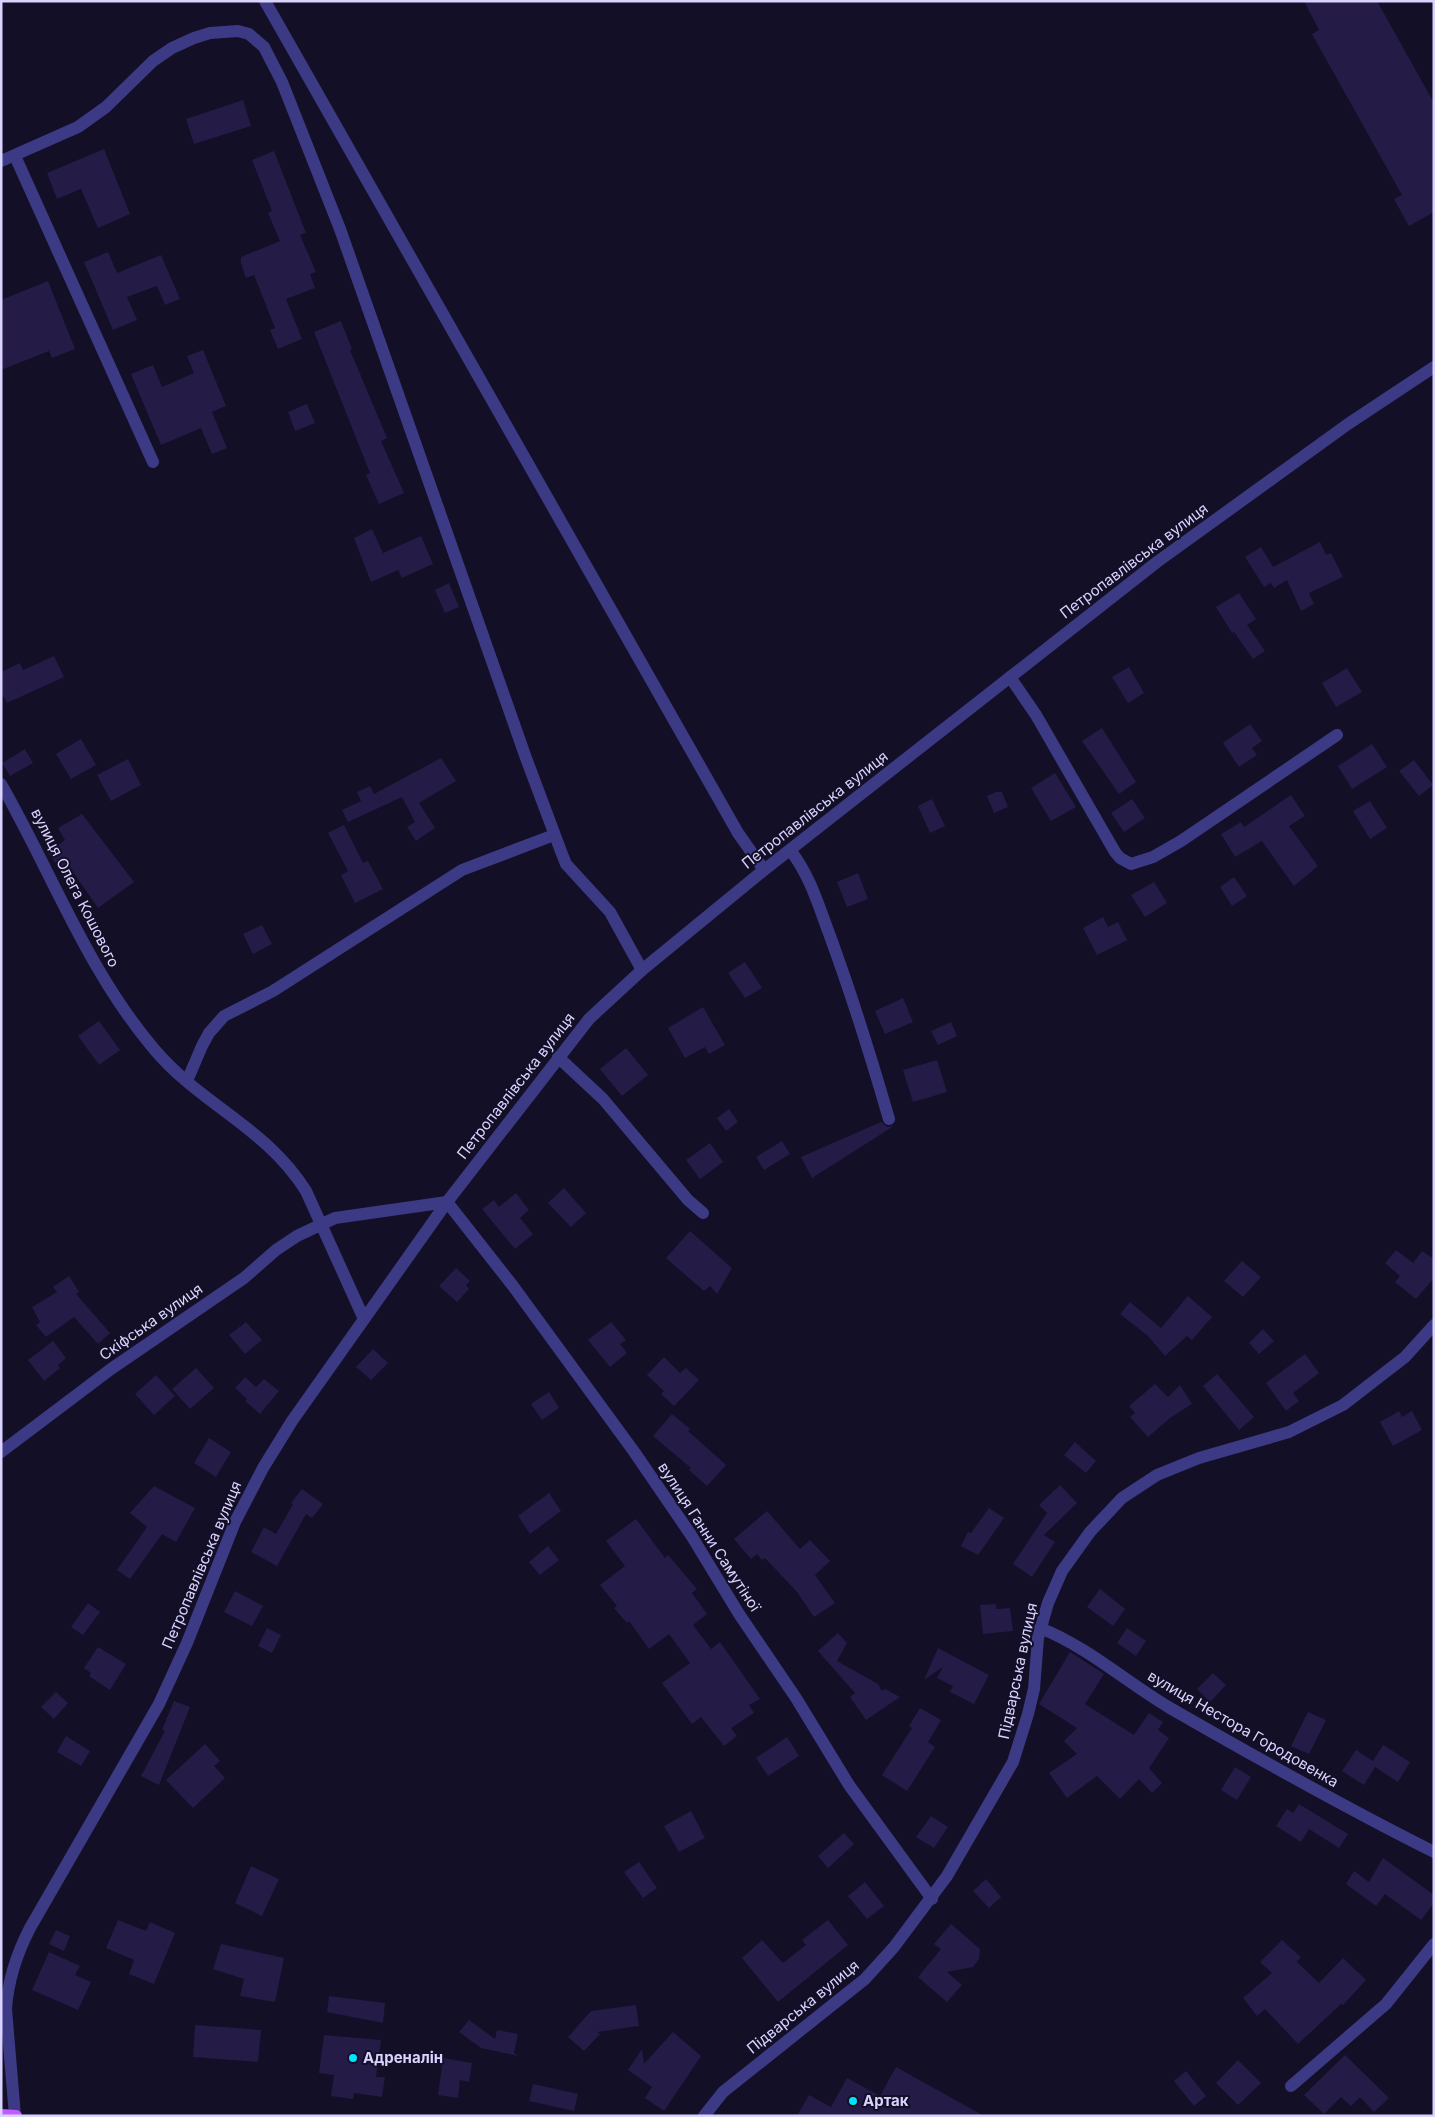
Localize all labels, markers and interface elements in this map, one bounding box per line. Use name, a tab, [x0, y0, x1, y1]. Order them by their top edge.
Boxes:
street label: Петропавлівська вулиця	[1056, 499, 1211, 622]
street label: Петропавлівська вулиця	[738, 747, 892, 873]
street label: вулиця Олега Кошового	[27, 805, 124, 970]
street label: Петропавлівська вулиця	[453, 1009, 579, 1163]
street label: Скіфська вулиця	[95, 1279, 206, 1364]
street label: вулиця Ганни Самутіної	[654, 1459, 766, 1616]
street label: Петропавлівська вулиця	[158, 1478, 246, 1652]
street label: Підварська вулиця	[994, 1601, 1041, 1741]
street label: вулиця Нестора Городовенка	[1144, 1666, 1342, 1791]
street label: Підварська вулиця	[743, 1955, 863, 2058]
place label: Адреналін	[363, 2048, 443, 2067]
marker: Адреналін	[347, 2052, 359, 2064]
place label: Артак	[863, 2091, 909, 2110]
marker: Артак	[847, 2095, 859, 2107]

